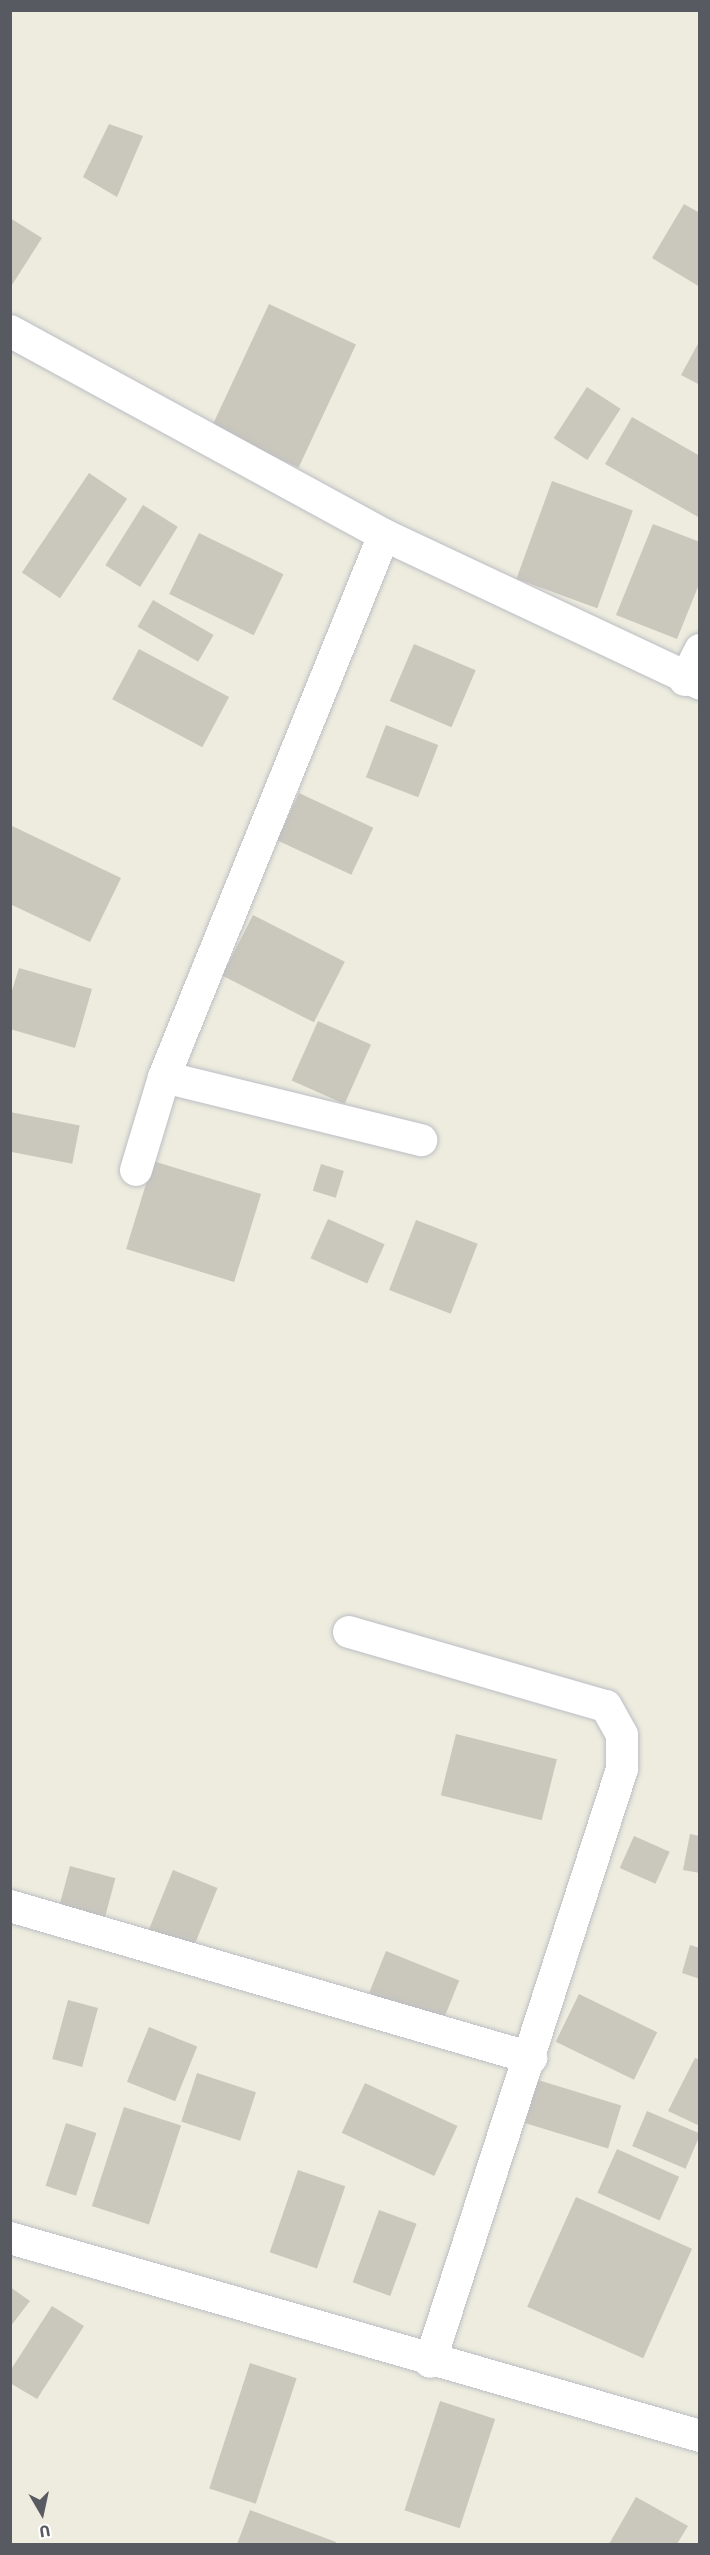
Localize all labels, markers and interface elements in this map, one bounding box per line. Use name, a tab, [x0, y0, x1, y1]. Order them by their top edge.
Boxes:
north arrow	[12, 2483, 72, 2543]
text: U	[38, 2520, 52, 2541]

